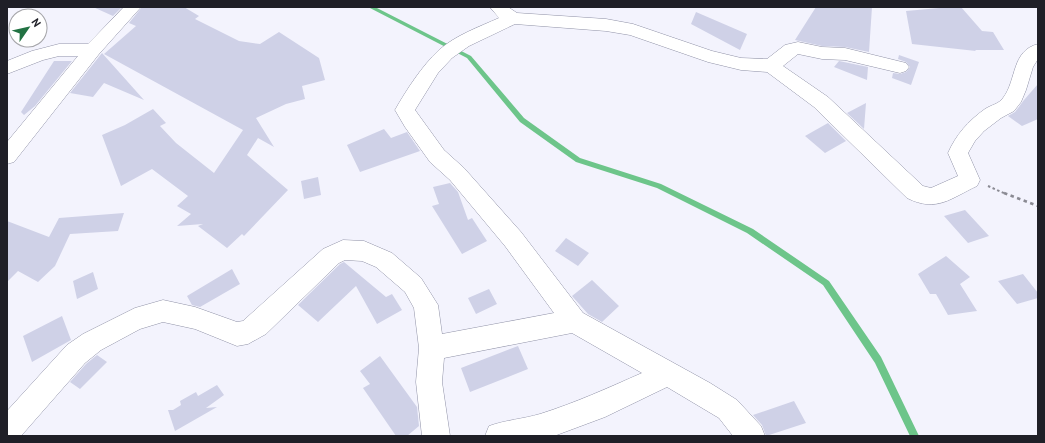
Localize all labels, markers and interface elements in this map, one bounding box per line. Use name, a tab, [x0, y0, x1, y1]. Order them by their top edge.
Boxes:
north arrow	[8, 8, 48, 48]
text: N	[28, 15, 44, 29]

